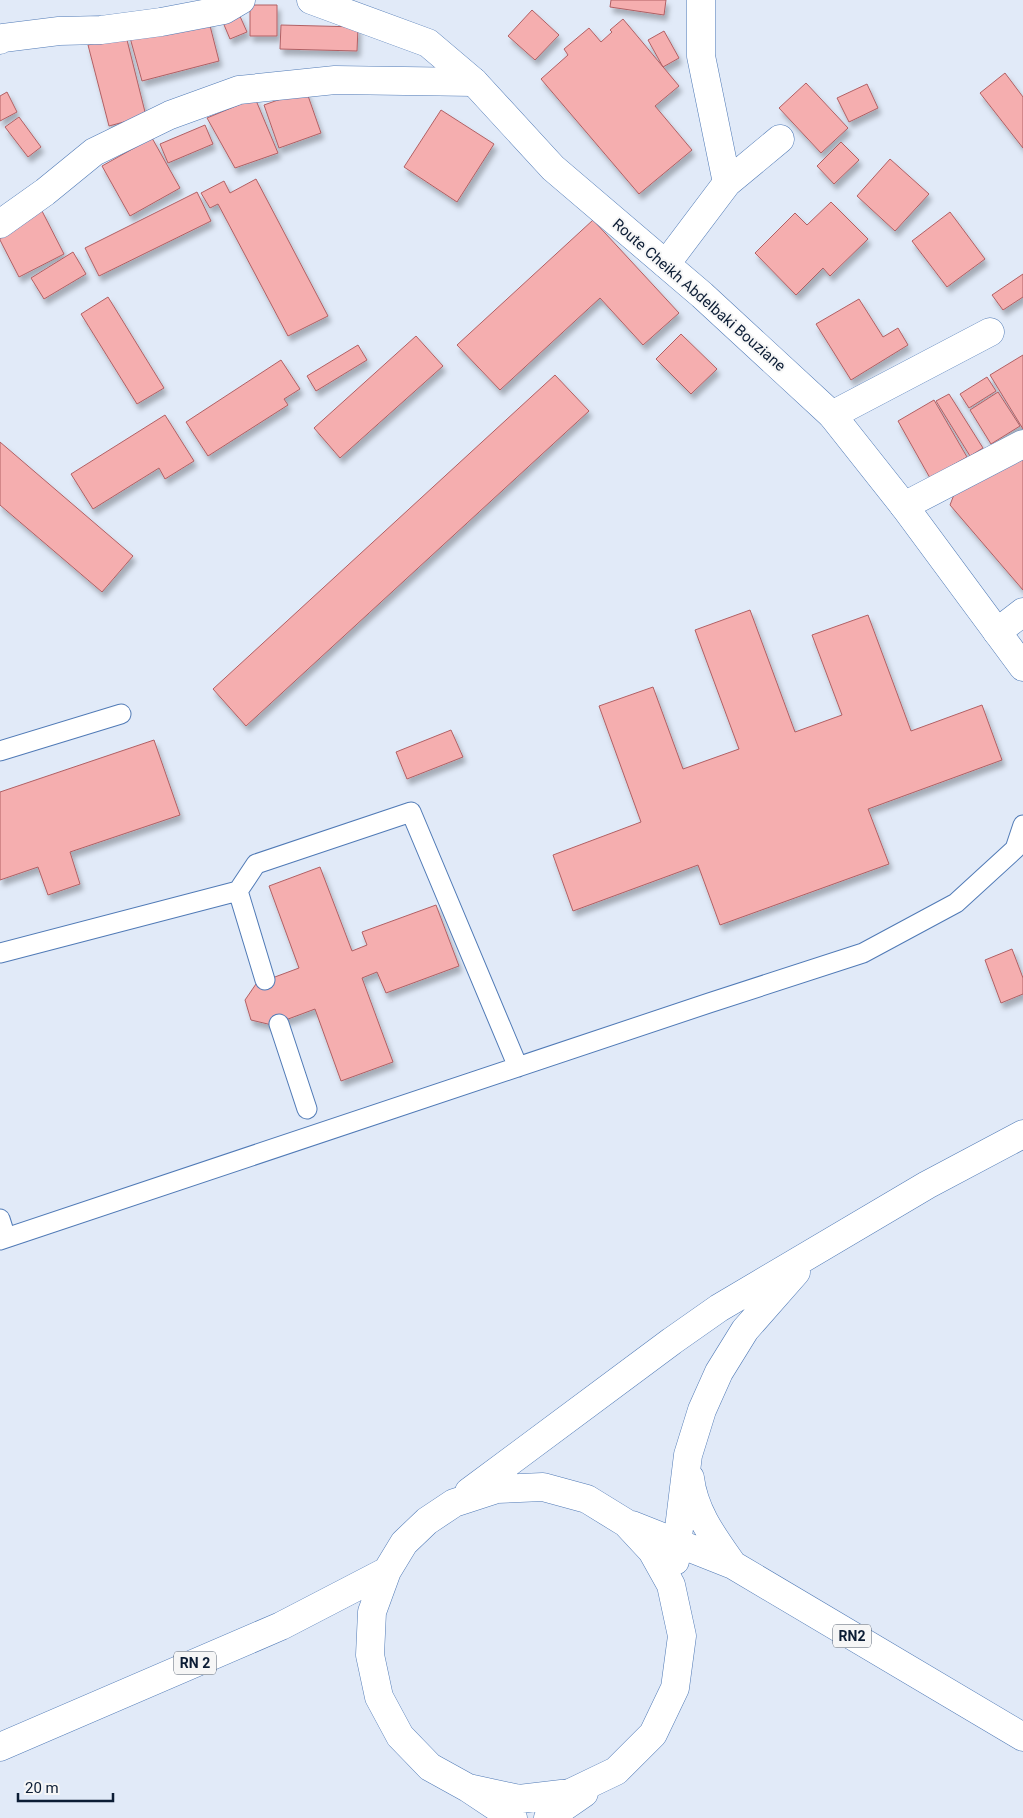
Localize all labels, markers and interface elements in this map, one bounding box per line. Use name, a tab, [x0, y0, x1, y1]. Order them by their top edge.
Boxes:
street label: Route Cheikh Abdelbaki Bouziane	[609, 215, 789, 375]
road number: RN2	[833, 1624, 871, 1648]
road number: RN 2	[174, 1652, 216, 1675]
scale bar	[18, 1770, 112, 1802]
text: 20 m	[25, 1779, 59, 1797]

